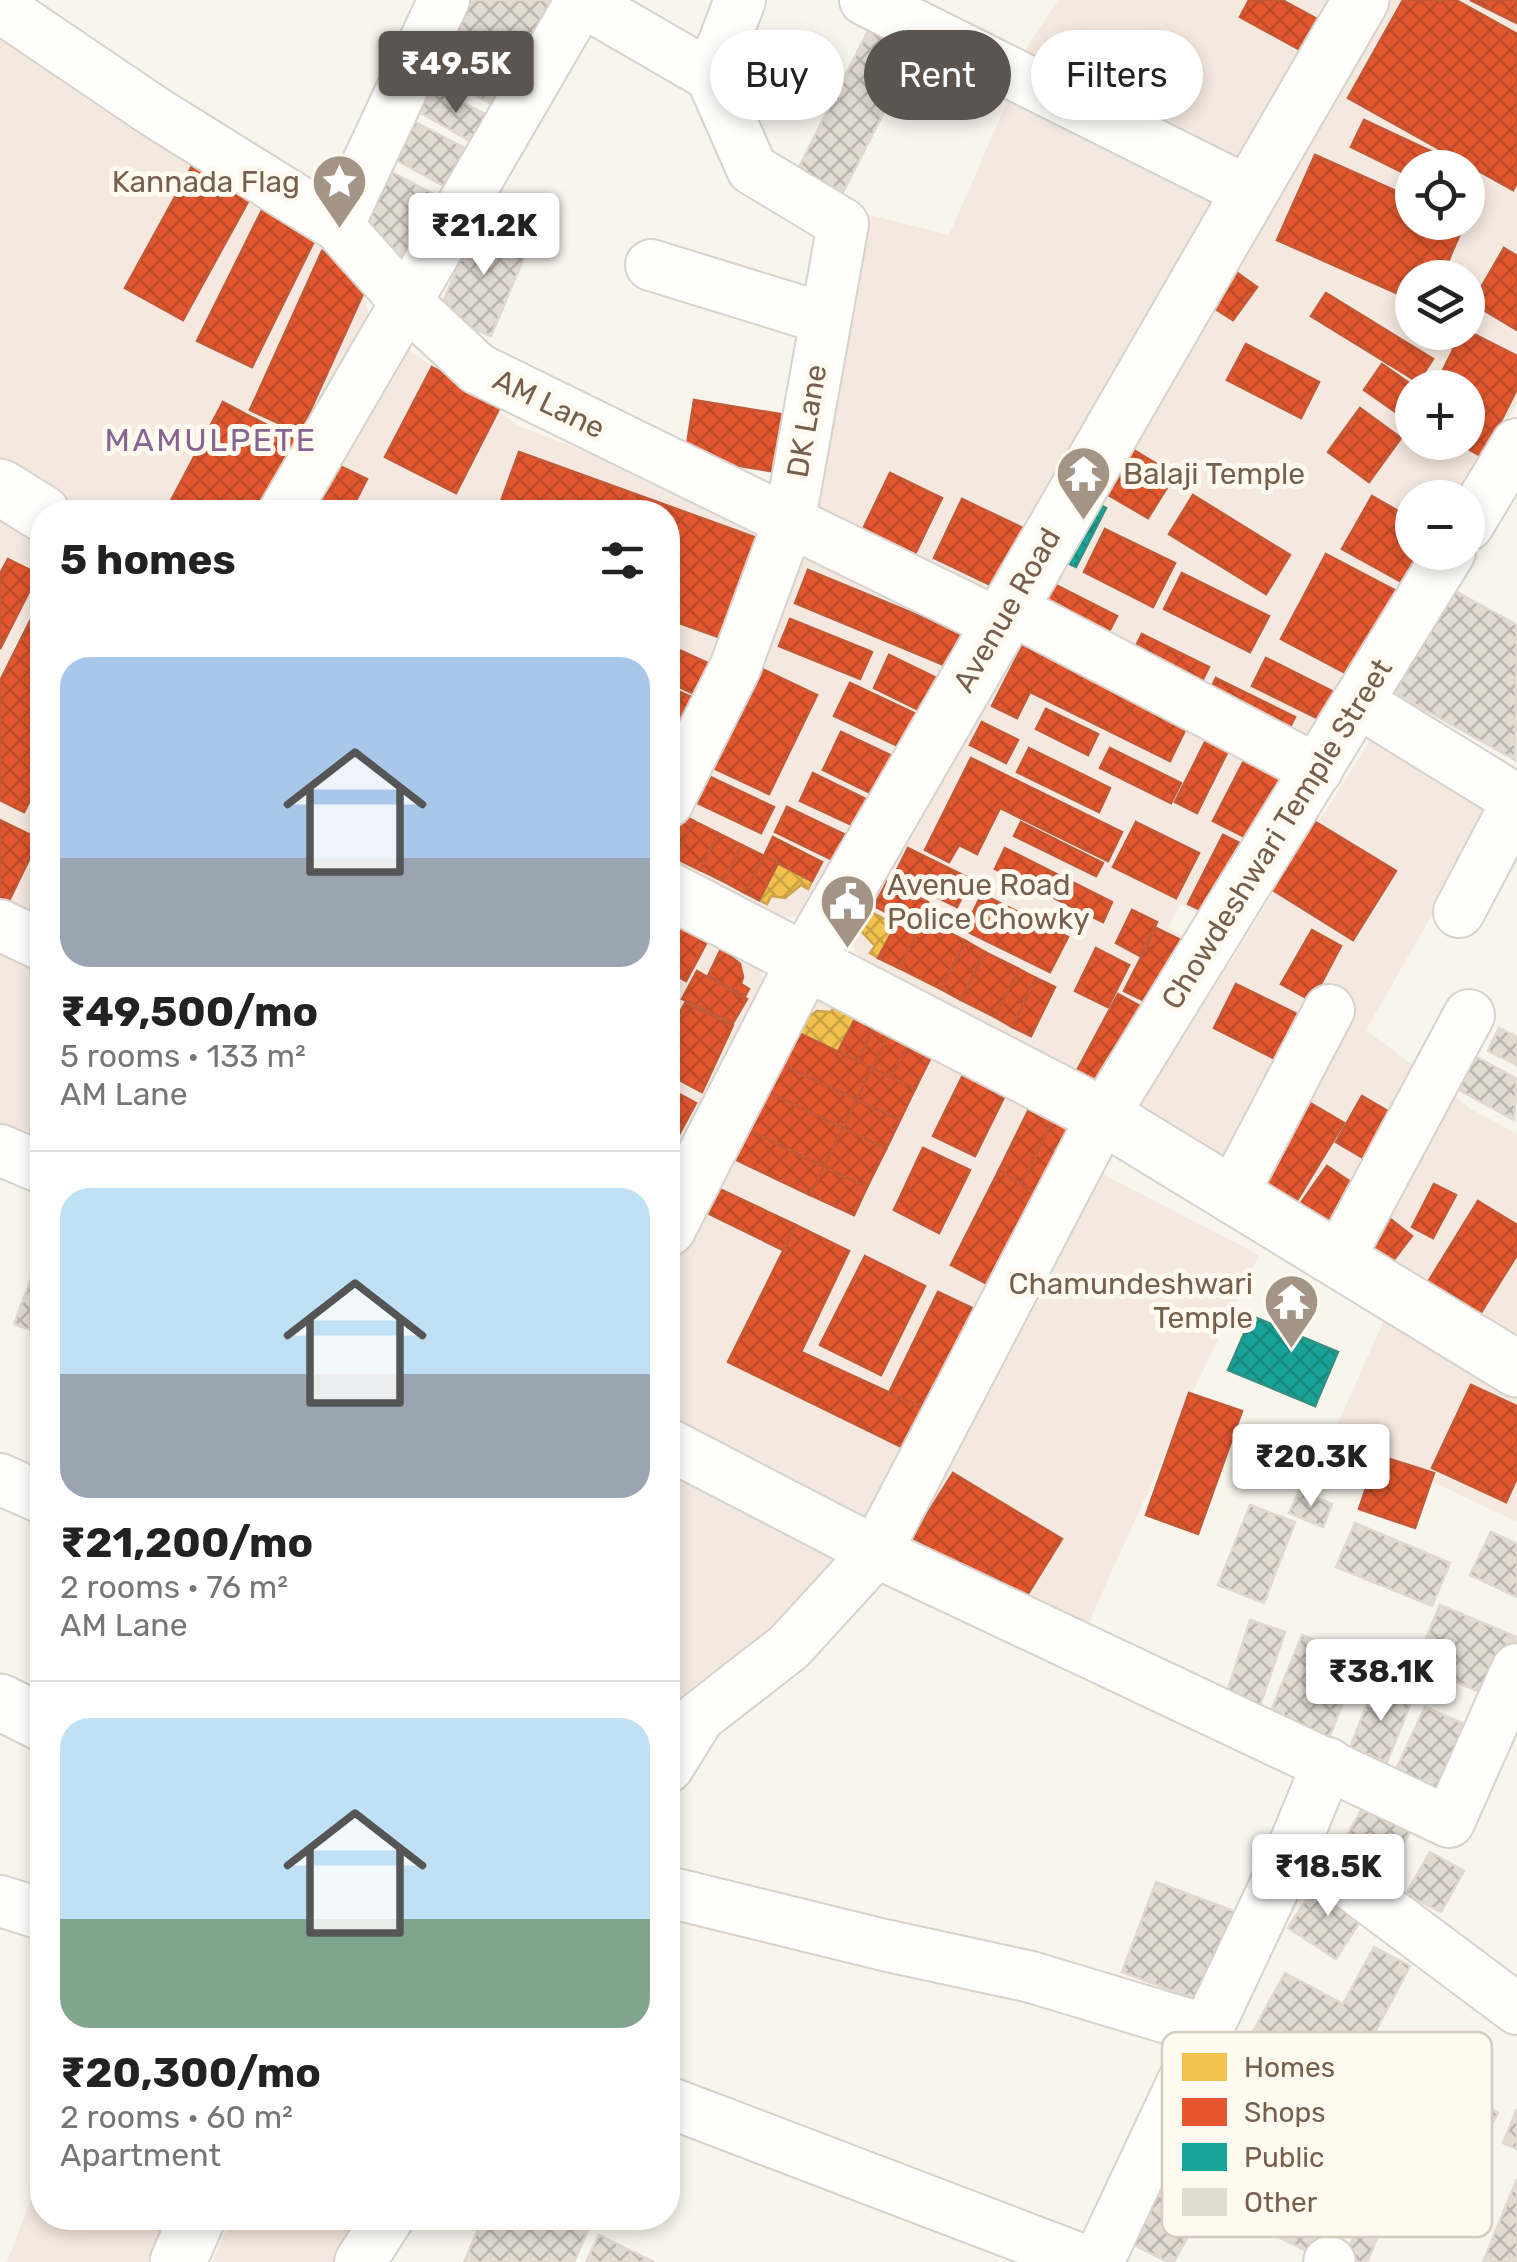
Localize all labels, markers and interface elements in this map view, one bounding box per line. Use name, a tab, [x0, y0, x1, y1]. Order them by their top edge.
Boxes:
chip: Buy	[710, 30, 844, 120]
chip: Rent	[864, 30, 1011, 120]
chip: Filters	[1031, 30, 1203, 120]
pin: ₹49.5K	[375, 31, 537, 116]
text: ₹49.5K	[401, 44, 511, 82]
map controls	[1395, 150, 1485, 570]
button: locate	[1395, 150, 1485, 240]
place icon: Kannada Flag	[309, 152, 369, 231]
place label: Kannada Flag	[112, 164, 300, 200]
pin: ₹21.2K	[403, 193, 565, 278]
text: ₹21.2K	[430, 206, 538, 244]
button: layers	[1395, 260, 1485, 350]
street label: AM Lane	[487, 362, 611, 446]
street label: DK Lane	[779, 362, 835, 480]
button: +	[1395, 370, 1485, 460]
district label: MAMULPETE	[104, 421, 318, 459]
temple icon: Balaji Temple	[1054, 444, 1114, 523]
place label: Balaji Temple	[1123, 456, 1305, 492]
button: −	[1395, 480, 1485, 570]
street label: Avenue Road	[946, 522, 1068, 698]
icon: filters	[595, 533, 650, 588]
text: 5 homes	[60, 535, 236, 585]
street label: Chowdeshwari Temple Street	[1154, 652, 1400, 1016]
icon: home	[265, 722, 445, 902]
place label: Avenue Road Police Chowky	[887, 867, 1090, 937]
public building icon: Avenue Road Police Chowky	[818, 872, 878, 951]
text: ₹49,500/mo	[60, 987, 318, 1037]
text: 5 rooms · 133 m²	[60, 1037, 306, 1075]
text: AM Lane	[60, 1075, 188, 1113]
icon: home	[265, 1253, 445, 1433]
place label: Chamundeshwari Temple	[1008, 1266, 1253, 1336]
temple icon: Chamundeshwari Temple	[1262, 1271, 1322, 1350]
pin: ₹20.3K	[1230, 1424, 1392, 1509]
text: ₹20.3K	[1255, 1437, 1367, 1475]
text: ₹21,200/mo	[60, 1518, 313, 1568]
text: 2 rooms · 76 m²	[60, 1568, 288, 1606]
text: AM Lane	[60, 1606, 188, 1644]
pin: ₹38.1K	[1300, 1639, 1462, 1724]
text: ₹38.1K	[1328, 1652, 1434, 1690]
icon: home	[265, 1783, 445, 1963]
pin: ₹18.5K	[1247, 1834, 1409, 1919]
text: ₹18.5K	[1274, 1847, 1382, 1885]
legend	[1162, 2032, 1492, 2237]
text: ₹20,300/mo	[60, 2048, 321, 2098]
text: Homes	[1244, 2051, 1335, 2084]
text: Shops	[1244, 2096, 1326, 2129]
text: 2 rooms · 60 m²	[60, 2098, 293, 2136]
text: Apartment	[60, 2136, 221, 2174]
text: Public	[1244, 2141, 1325, 2174]
text: Other	[1244, 2186, 1318, 2219]

